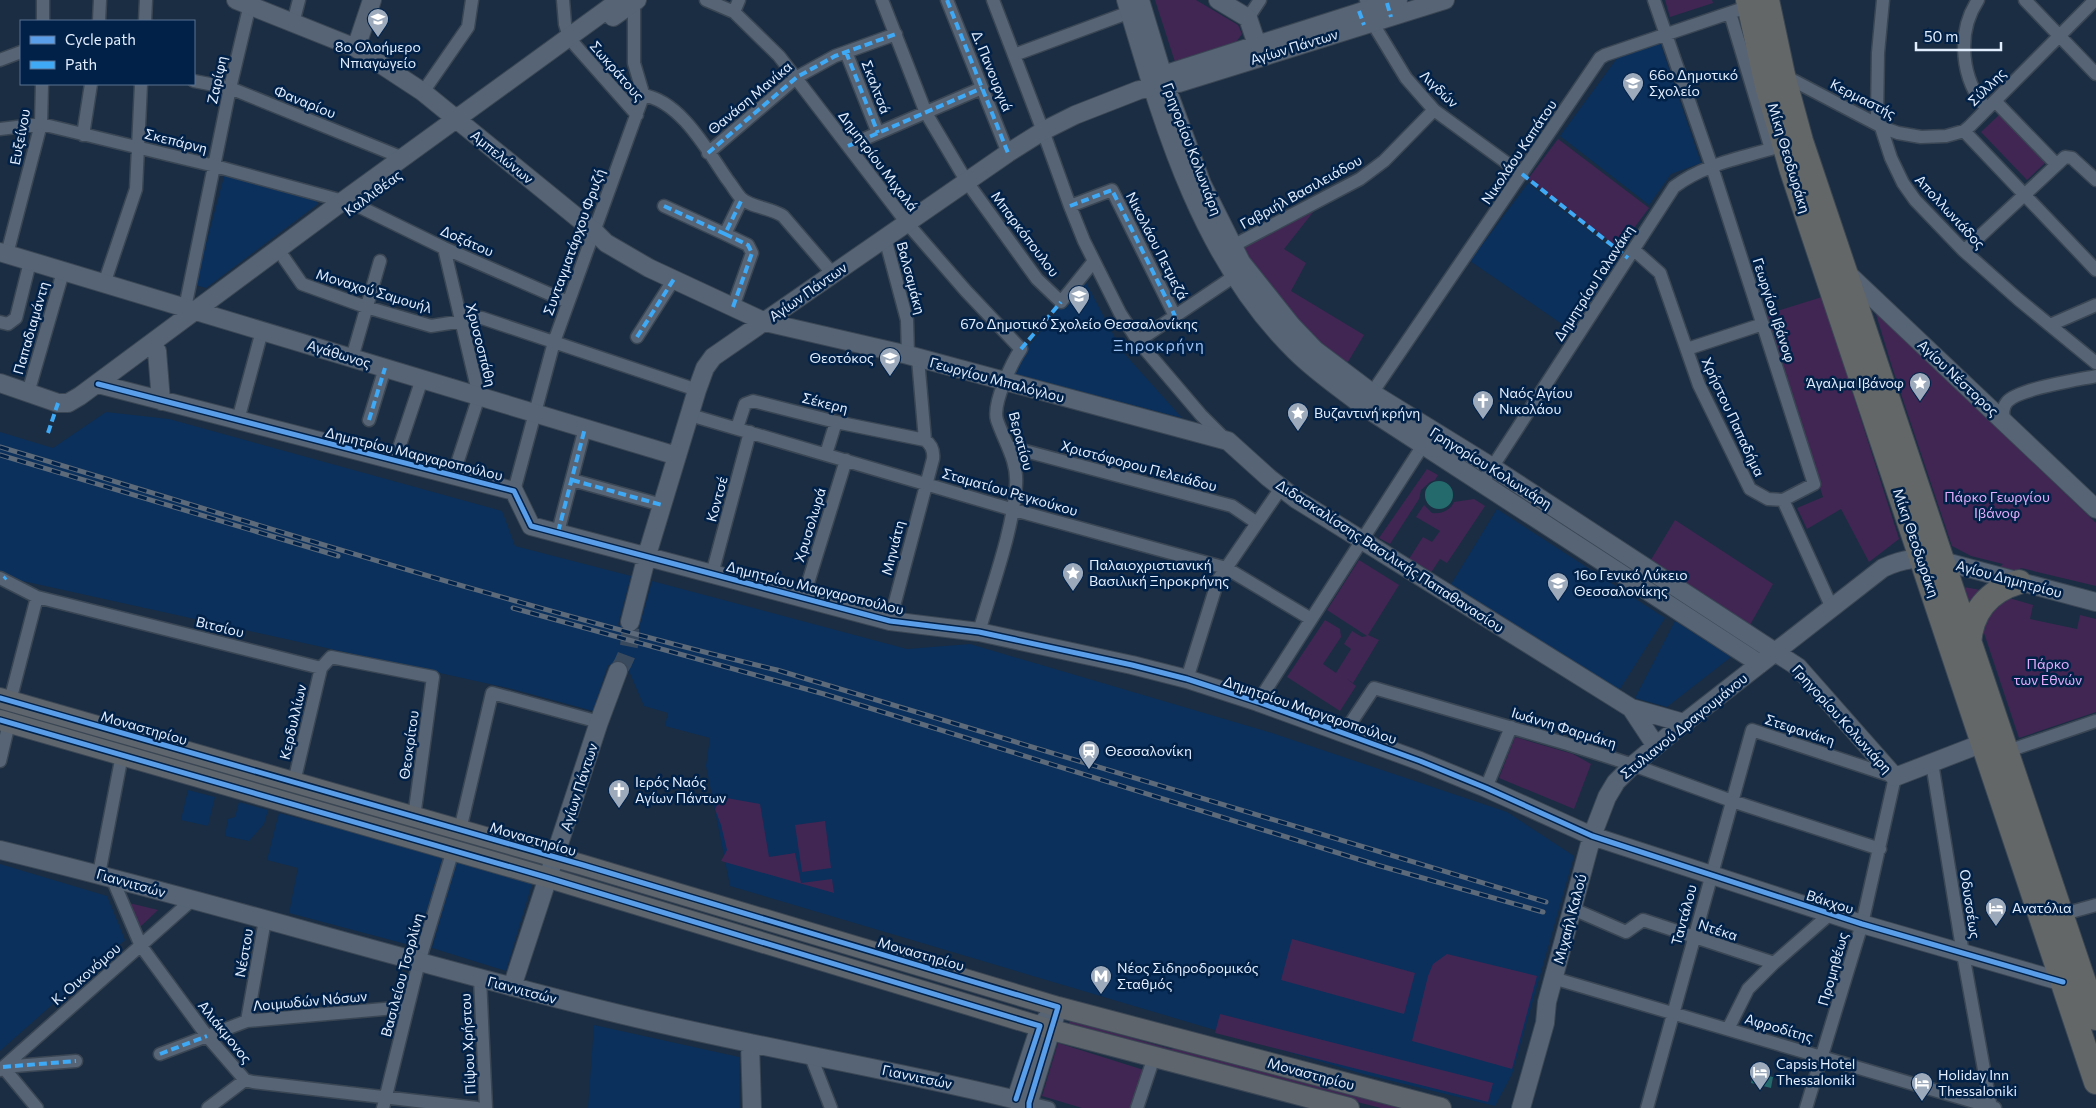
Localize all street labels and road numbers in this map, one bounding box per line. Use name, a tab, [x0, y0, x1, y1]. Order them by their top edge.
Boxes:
street label: Αγίων Πάντων	[1248, 25, 1340, 68]
street label: Δ. Πανουργιά	[968, 28, 1016, 114]
street label: Σωκράτους	[587, 37, 648, 104]
street label: Ζαρίφη	[203, 54, 230, 105]
street label: Θανάση Μανίκα	[704, 58, 795, 138]
street label: Σκαλτσά	[858, 58, 894, 116]
street label: Σύλλης	[1964, 64, 2009, 109]
street label: Λιγδών	[1417, 66, 1462, 111]
street label: Κερμαστής	[1828, 75, 1899, 122]
street label: Γρηγορίου Κολωνιάρη	[1159, 80, 1226, 217]
street label: Φαναρίου	[272, 82, 339, 122]
street label: Νικολάου Καπάτου	[1477, 96, 1560, 207]
street label: Μίκη Θεοδωράκη	[1765, 101, 1814, 215]
street label: Ευξείνου	[6, 107, 33, 166]
street label: Δημητρίου Μιχαλά	[835, 107, 922, 214]
street label: Σκεπάρνη	[143, 125, 209, 156]
street label: Αμπελώνων	[468, 126, 537, 187]
street label: Γαβριήλ Βασιλειάδου	[1237, 151, 1365, 232]
street label: Καλλιθέας	[341, 166, 405, 219]
street label: Συνταγματάρχου Φρυζή	[539, 166, 608, 317]
street label: Απολλωνιάδος	[1912, 171, 1989, 252]
street label: Μπαρκόπουλου	[988, 188, 1063, 280]
street label: Νικολάου Πετμεζά	[1123, 189, 1192, 303]
street label: Δοξάτου	[438, 221, 496, 260]
street label: Δημητρίου Γαλανάκη	[1550, 222, 1637, 344]
street label: Βαλσαμάκη	[894, 240, 929, 316]
street label: Γεωργίου Ιβάνοφ	[1750, 255, 1799, 364]
street label: Αγίων Πάντων	[765, 258, 850, 325]
street label: Μοναχού Σαμουήλ	[314, 265, 435, 316]
street label: Παπαδιαμάντη	[9, 279, 52, 376]
street label: Χρυσοσπάθη	[463, 302, 500, 388]
street label: Αγάθωνος	[305, 336, 373, 371]
street label: Αγίου Νέστορος	[1914, 336, 2002, 419]
street label: Γεωργίου Μπαλόγλου	[928, 353, 1067, 406]
street label: Χρήστου Παπαδήμα	[1698, 355, 1768, 479]
street label: Σέκερη	[800, 389, 850, 416]
street label: Βερατίου	[1006, 410, 1037, 472]
street label: Δημητρίου Μαργαροπούλου	[324, 423, 505, 484]
street label: Γρηγορίου Κολωνιάρη	[1427, 423, 1555, 512]
street label: Χριστόφορου Πελειάδου	[1059, 437, 1219, 495]
street label: Σταματίου Ρεγκούκου	[940, 464, 1080, 519]
street label: Κοντσέ	[702, 474, 731, 524]
street label: Διδασκαλίσσης Βασιλικής Παπαθανασίου	[1273, 475, 1507, 636]
street label: Χρυσολωρά	[790, 485, 829, 564]
street label: Μίκη Θεοδωράκη	[1890, 486, 1943, 600]
street label: Μηνιάτη	[878, 519, 908, 577]
street label: Αγίου Δημητρίου	[1954, 556, 2064, 601]
street label: Δημητρίου Μαργαροπούλου	[725, 557, 906, 618]
street label: Βιτσίου	[194, 612, 246, 641]
street label: Γρηγορίου Κολωνιάρη	[1789, 661, 1896, 777]
street label: Στυλιανού Δραγουμάνου	[1617, 669, 1751, 782]
street label: Δημητρίου Μαργαροπούλου	[1221, 672, 1399, 747]
street label: Κερδυλλίων	[276, 682, 309, 761]
street label: Ιωάννη Φαρμάκη	[1510, 703, 1619, 752]
street label: Μοναστηρίου	[99, 707, 190, 748]
street label: Θεοκρίτου	[395, 709, 422, 781]
street label: Στεφανάκη	[1763, 710, 1837, 749]
street label: Αγίων Πάντων	[556, 741, 601, 833]
street label: Μοναστηρίου	[488, 818, 579, 859]
street label: Γιαννιτσών	[95, 865, 168, 900]
street label: Οδυσσέως	[1957, 868, 1984, 940]
street label: Μιχαήλ Καλού	[1549, 872, 1590, 966]
street label: Ταντάλου	[1667, 882, 1700, 947]
street label: Βάκχου	[1804, 886, 1856, 917]
street label: Βασιλείου Τσορλίνη	[377, 911, 426, 1039]
street label: Ντέκα	[1696, 915, 1740, 944]
street label: Νέστου	[231, 927, 256, 979]
street label: Προμηθέως	[1814, 930, 1851, 1008]
street label: Μοναστηρίου	[876, 933, 967, 974]
street label: Κ. Οικονόμου	[48, 939, 124, 1008]
street label: Γιαννιτσών	[486, 972, 559, 1007]
street label: Λοιμωδών Νόσων	[252, 987, 368, 1014]
street label: Πίψου Χρήστου	[456, 993, 479, 1095]
street label: Αλιάκμονος	[195, 997, 256, 1067]
street label: Αφροδίτης	[1743, 1010, 1815, 1045]
street label: Μοναστηρίου	[1266, 1054, 1357, 1093]
street label: Γιαννιτσών	[881, 1061, 954, 1092]

